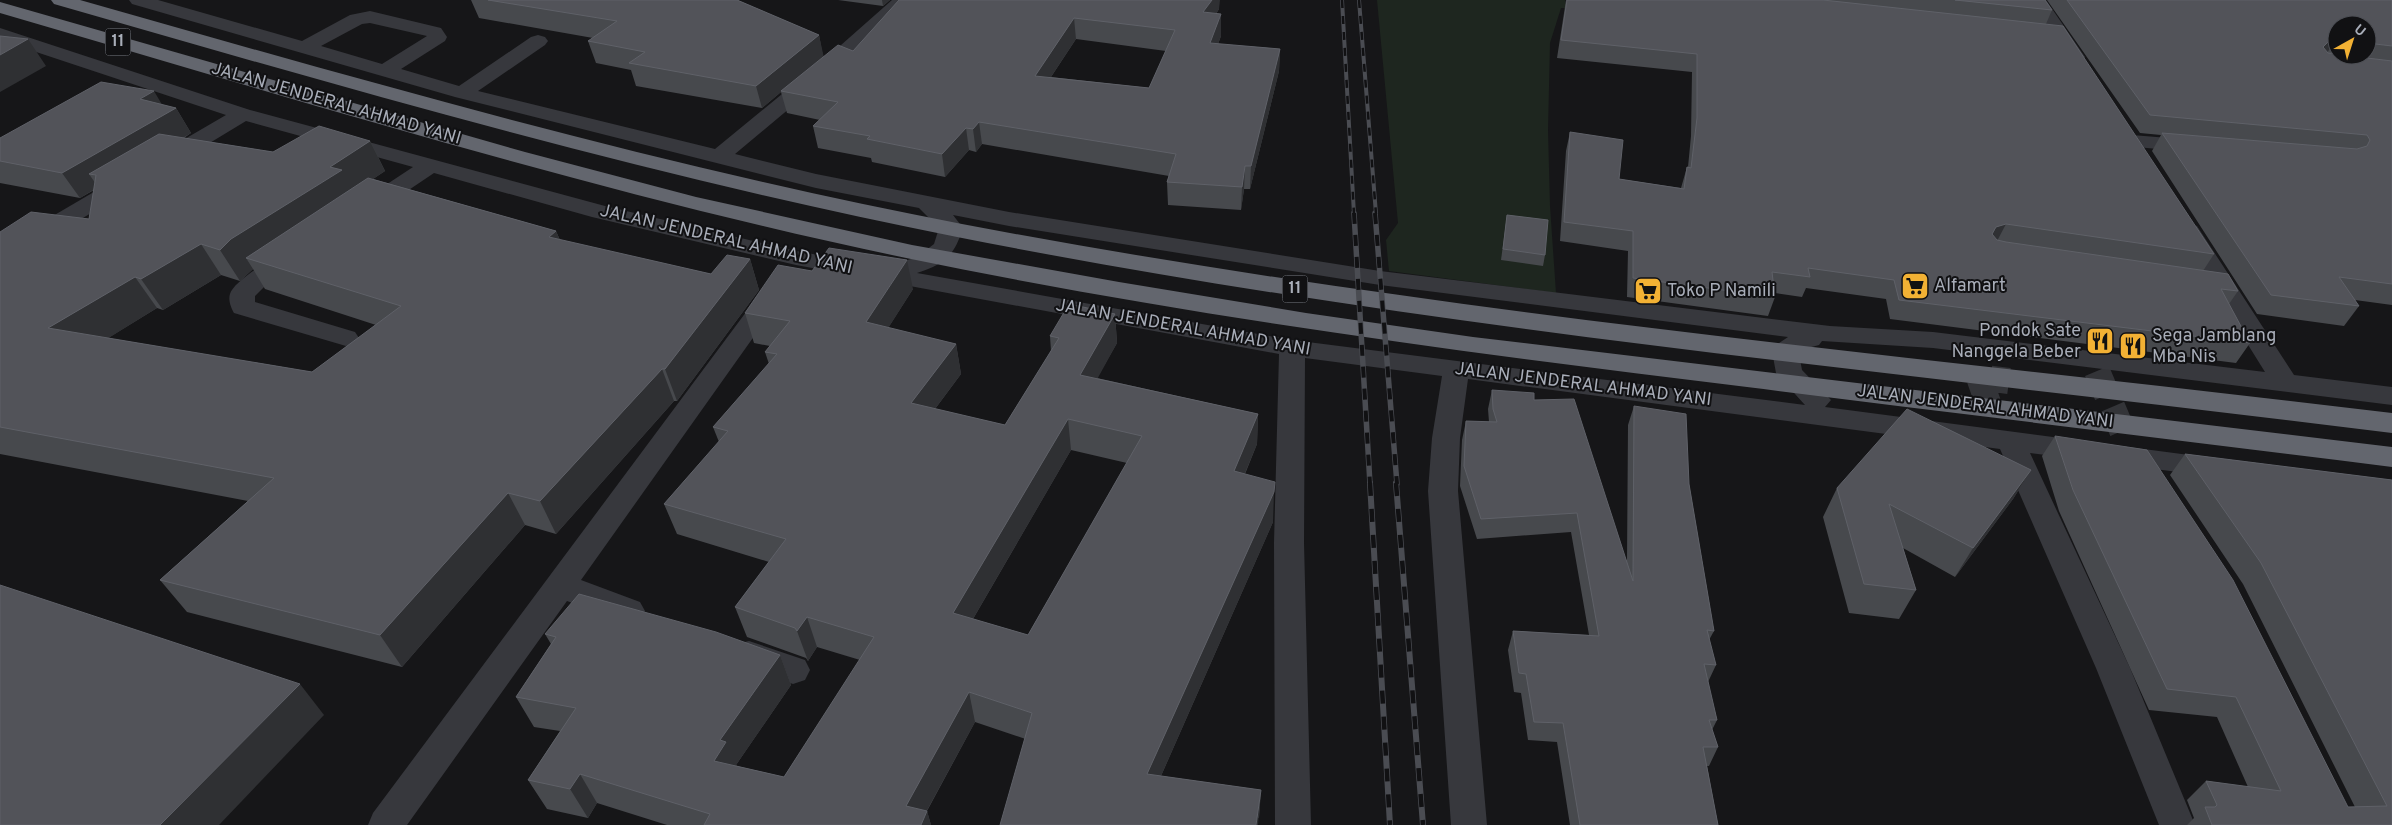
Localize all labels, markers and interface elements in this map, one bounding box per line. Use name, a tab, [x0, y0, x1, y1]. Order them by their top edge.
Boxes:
north arrow	[2327, 15, 2377, 65]
text: U	[2350, 21, 2368, 41]
road number: 11	[106, 28, 130, 56]
street label: JALAN JENDERAL AHMAD YANI	[209, 57, 463, 151]
street label: JALAN JENDERAL AHMAD YANI	[597, 200, 855, 280]
supermarket icon: Alfamart	[1900, 271, 1930, 301]
place label: Alfamart	[1934, 275, 2006, 298]
road number: 11	[1282, 276, 1308, 302]
supermarket icon: Toko P Namili	[1633, 276, 1663, 306]
place label: Toko P Namili	[1667, 280, 1776, 303]
street label: JALAN JENDERAL AHMAD YANI	[1054, 294, 1312, 362]
place label: Pondok Sate Nanggela Beber	[1952, 320, 2081, 364]
place label: Sega Jamblang Mba Nis	[2152, 325, 2276, 369]
restaurant icon: Pondok Sate Nanggela Beber	[2085, 326, 2115, 356]
restaurant icon: Sega Jamblang Mba Nis	[2118, 331, 2148, 361]
street label: JALAN JENDERAL AHMAD YANI	[1453, 358, 1713, 412]
street label: JALAN JENDERAL AHMAD YANI	[1855, 380, 2115, 434]

